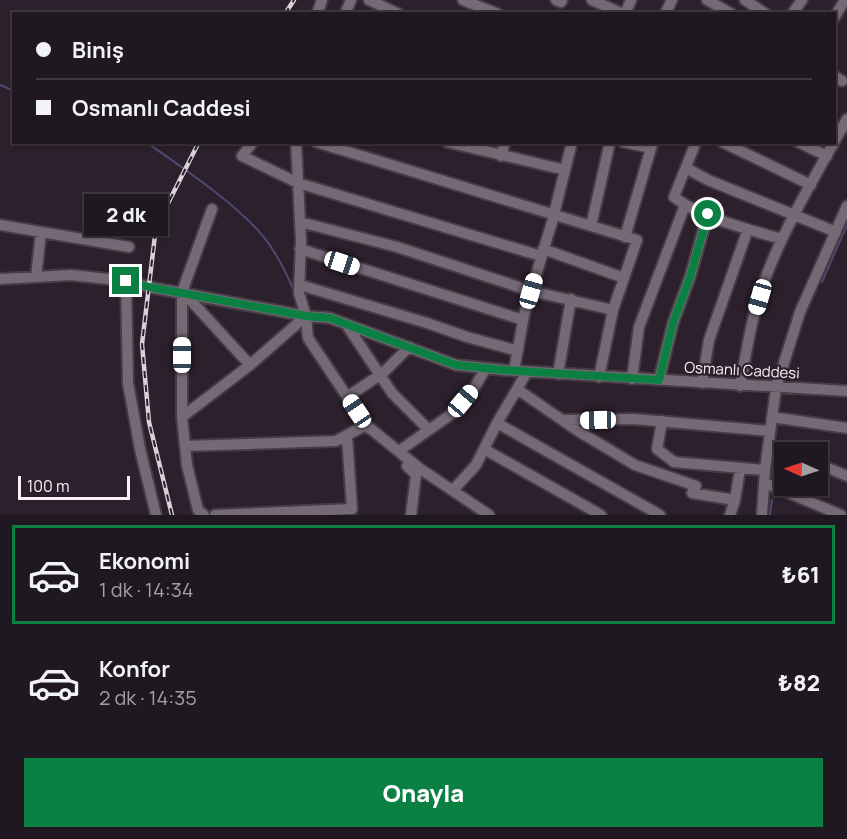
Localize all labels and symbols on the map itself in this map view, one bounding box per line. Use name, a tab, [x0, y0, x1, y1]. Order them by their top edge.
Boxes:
callout: 2 dk	[84, 194, 168, 236]
route start	[694, 200, 721, 227]
car	[322, 249, 362, 277]
route end	[112, 267, 139, 294]
car	[517, 271, 545, 311]
car	[746, 277, 774, 317]
car	[173, 337, 191, 373]
street label: Osmanlı Caddesi	[684, 356, 800, 384]
car	[445, 381, 481, 421]
car	[339, 391, 375, 431]
car	[580, 411, 616, 429]
north arrow	[774, 442, 828, 496]
scale bar	[18, 473, 130, 501]

